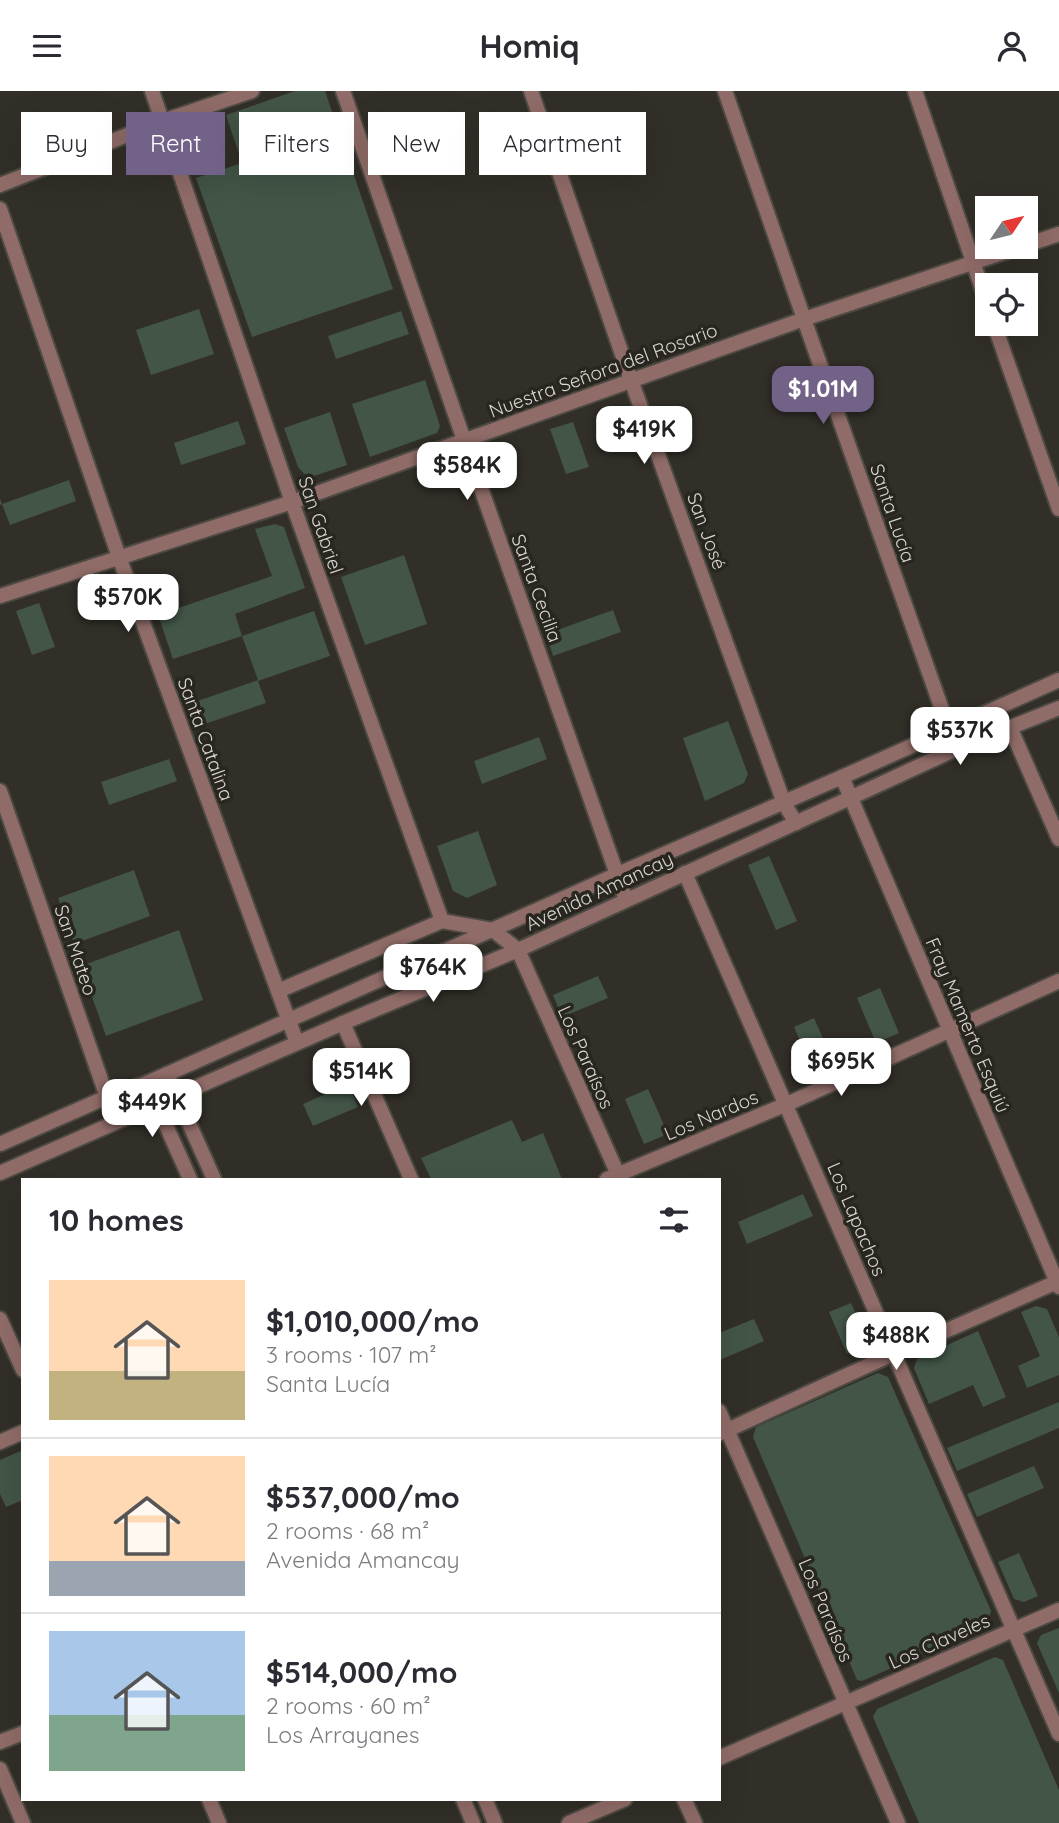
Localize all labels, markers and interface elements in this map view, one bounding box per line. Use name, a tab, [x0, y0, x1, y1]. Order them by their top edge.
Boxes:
text: Homiq	[479, 26, 580, 66]
icon: menu	[28, 27, 66, 65]
icon: person	[993, 27, 1031, 65]
chip: Buy	[21, 112, 112, 175]
chip: Rent	[126, 112, 225, 175]
chip: Filters	[239, 112, 354, 175]
chip: New	[368, 112, 465, 175]
chip: Apartment	[479, 112, 646, 175]
north arrow	[975, 196, 1038, 259]
map controls	[975, 196, 1038, 336]
button: locate	[975, 273, 1038, 336]
street label: Nuestra Señora del Rosario	[485, 317, 721, 423]
pin: $1.01M	[766, 367, 880, 426]
text: $1.01M	[788, 374, 858, 403]
pin: $419K	[595, 407, 693, 466]
text: $419K	[612, 414, 676, 443]
pin: $584K	[418, 443, 516, 502]
text: $584K	[433, 450, 501, 479]
street label: Santa Lucía	[865, 461, 921, 565]
street label: San Gabriel	[293, 473, 349, 577]
street label: San José	[682, 489, 732, 573]
street label: Santa Cecilia	[506, 531, 568, 645]
pin: $570K	[79, 575, 177, 634]
text: $570K	[94, 582, 162, 611]
street label: Santa Catalina	[173, 674, 239, 804]
pin: $537K	[911, 707, 1009, 767]
text: $537K	[926, 715, 994, 744]
street label: Avenida Amancay	[521, 846, 677, 936]
street label: San Mateo	[49, 902, 103, 998]
street label: Fray Mamerto Esquiú	[920, 934, 1016, 1116]
pin: $764K	[384, 944, 482, 1004]
text: $764K	[400, 952, 466, 981]
street label: Los Paraísos	[553, 1002, 619, 1112]
pin: $695K	[792, 1039, 890, 1098]
text: $695K	[807, 1046, 875, 1075]
pin: $514K	[312, 1049, 410, 1108]
text: $514K	[329, 1056, 393, 1085]
pin: $449K	[103, 1079, 201, 1139]
street label: Los Nardos	[660, 1084, 762, 1146]
text: $449K	[118, 1087, 186, 1116]
street label: Los Lapachos	[822, 1158, 892, 1280]
text: 10 homes	[49, 1201, 184, 1239]
icon: filters	[655, 1201, 693, 1239]
text: $1,010,000/mo	[266, 1302, 479, 1340]
icon: home	[105, 1308, 189, 1392]
pin: $488K	[847, 1313, 945, 1372]
text: $488K	[862, 1320, 930, 1349]
text: 3 rooms · 107 m²	[266, 1340, 437, 1369]
text: Santa Lucía	[266, 1369, 390, 1398]
text: $537,000/mo	[266, 1478, 460, 1516]
icon: home	[105, 1484, 189, 1568]
text: 2 rooms · 68 m²	[266, 1516, 429, 1545]
text: Avenida Amancay	[266, 1545, 460, 1574]
street label: Los Paraísos	[793, 1555, 859, 1666]
street label: Los Claveles	[885, 1608, 993, 1674]
text: $514,000/mo	[266, 1653, 457, 1691]
icon: home	[105, 1659, 189, 1743]
text: 2 rooms · 60 m²	[266, 1691, 431, 1720]
text: Los Arrayanes	[266, 1720, 420, 1749]

